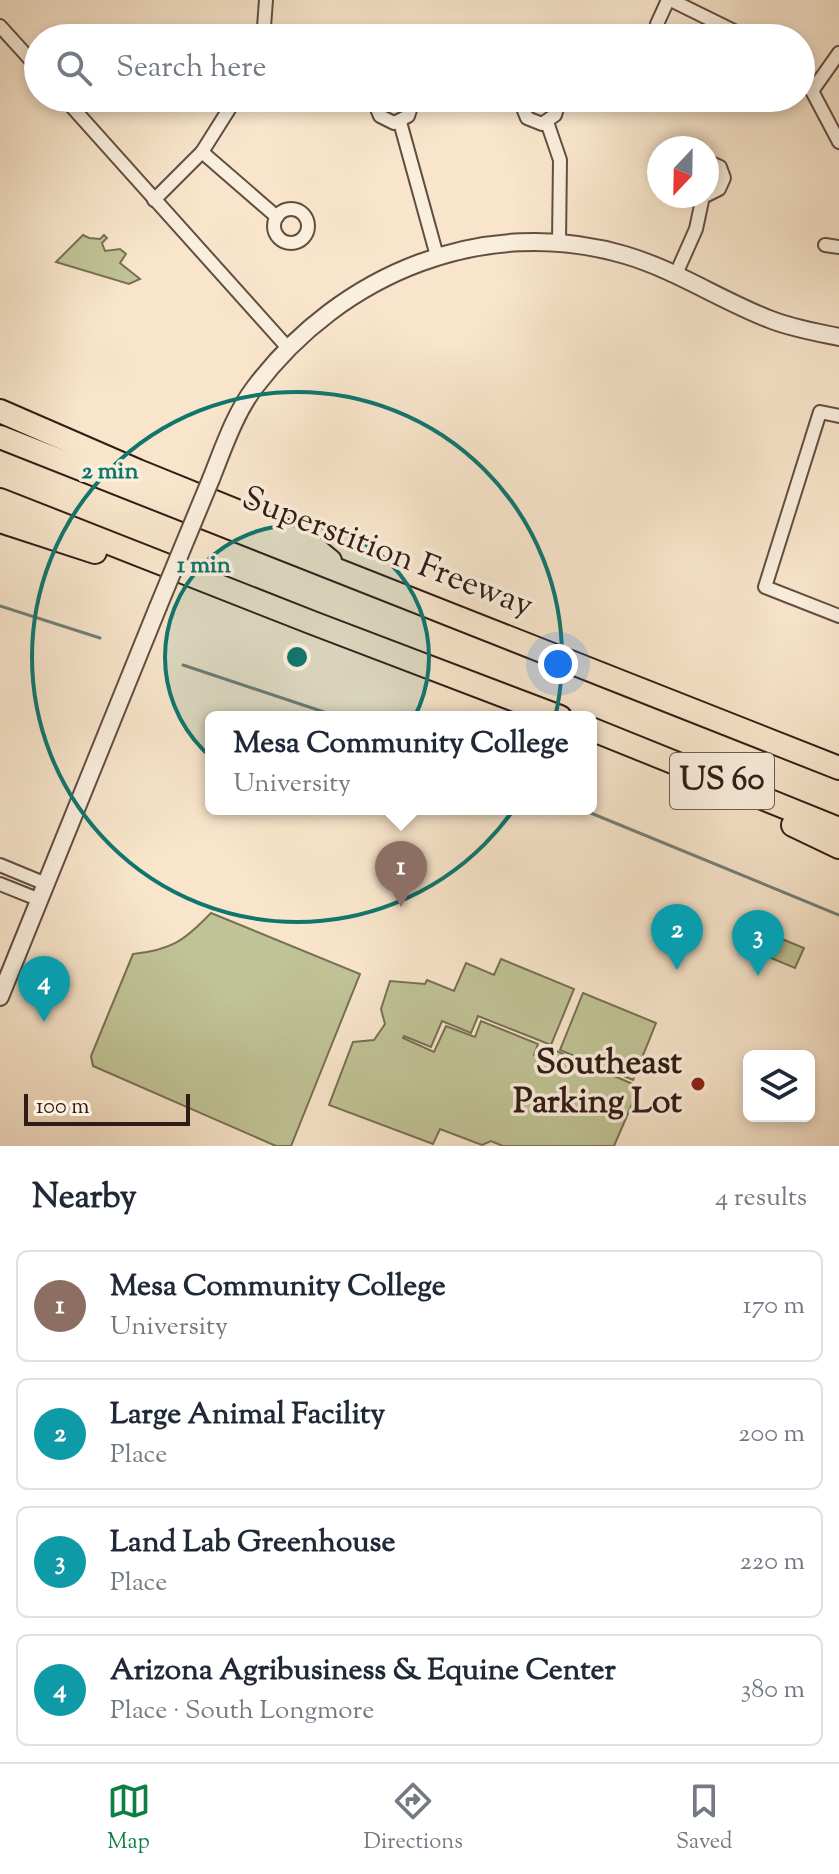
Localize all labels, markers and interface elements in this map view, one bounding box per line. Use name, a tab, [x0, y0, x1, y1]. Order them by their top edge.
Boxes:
search box	[24, 24, 815, 112]
icon: search	[52, 46, 96, 90]
text: Search here	[116, 47, 266, 90]
north arrow	[647, 136, 719, 208]
text: 2 min	[81, 455, 139, 489]
street label: Superstition Freeway	[234, 475, 540, 631]
text: 1 min	[177, 549, 232, 583]
centre of rings	[283, 643, 311, 671]
your location	[538, 644, 578, 684]
popup	[205, 711, 597, 815]
text: Mesa Community College	[233, 723, 569, 766]
road number: US 60	[670, 753, 774, 809]
text: University	[233, 766, 351, 803]
pin: 1	[375, 841, 427, 907]
pin: 2	[651, 904, 703, 970]
pin: 3	[732, 910, 784, 976]
pin: 4	[18, 956, 70, 1022]
place label: Southeast Parking Lot	[513, 1040, 682, 1128]
map controls	[743, 1050, 815, 1122]
button: layers	[743, 1050, 815, 1122]
marker: Southeast Parking Lot	[689, 1075, 707, 1093]
scale bar	[24, 1090, 190, 1126]
text: 100 m	[36, 1092, 89, 1124]
text: Nearby	[32, 1174, 137, 1223]
text: 4 results	[715, 1180, 807, 1217]
text: Mesa Community College	[110, 1266, 446, 1309]
text: 1	[56, 1288, 64, 1325]
text: 170 m	[743, 1288, 805, 1325]
text: University	[110, 1309, 228, 1346]
text: Large Animal Facility	[110, 1394, 385, 1437]
text: 2	[54, 1416, 66, 1453]
text: 200 m	[738, 1416, 805, 1453]
text: Place	[110, 1437, 167, 1474]
text: Land Lab Greenhouse	[110, 1522, 395, 1565]
text: 3	[55, 1544, 65, 1581]
text: 220 m	[740, 1544, 805, 1581]
text: Place	[110, 1565, 167, 1602]
text: Arizona Agribusiness & Equine Center	[110, 1650, 616, 1693]
text: 4	[53, 1672, 67, 1709]
text: 380 m	[741, 1672, 805, 1709]
text: Place · South Longmore	[110, 1693, 374, 1730]
tab: Map	[107, 1779, 151, 1859]
tab: Directions	[364, 1779, 463, 1859]
tab: Saved	[676, 1779, 732, 1859]

